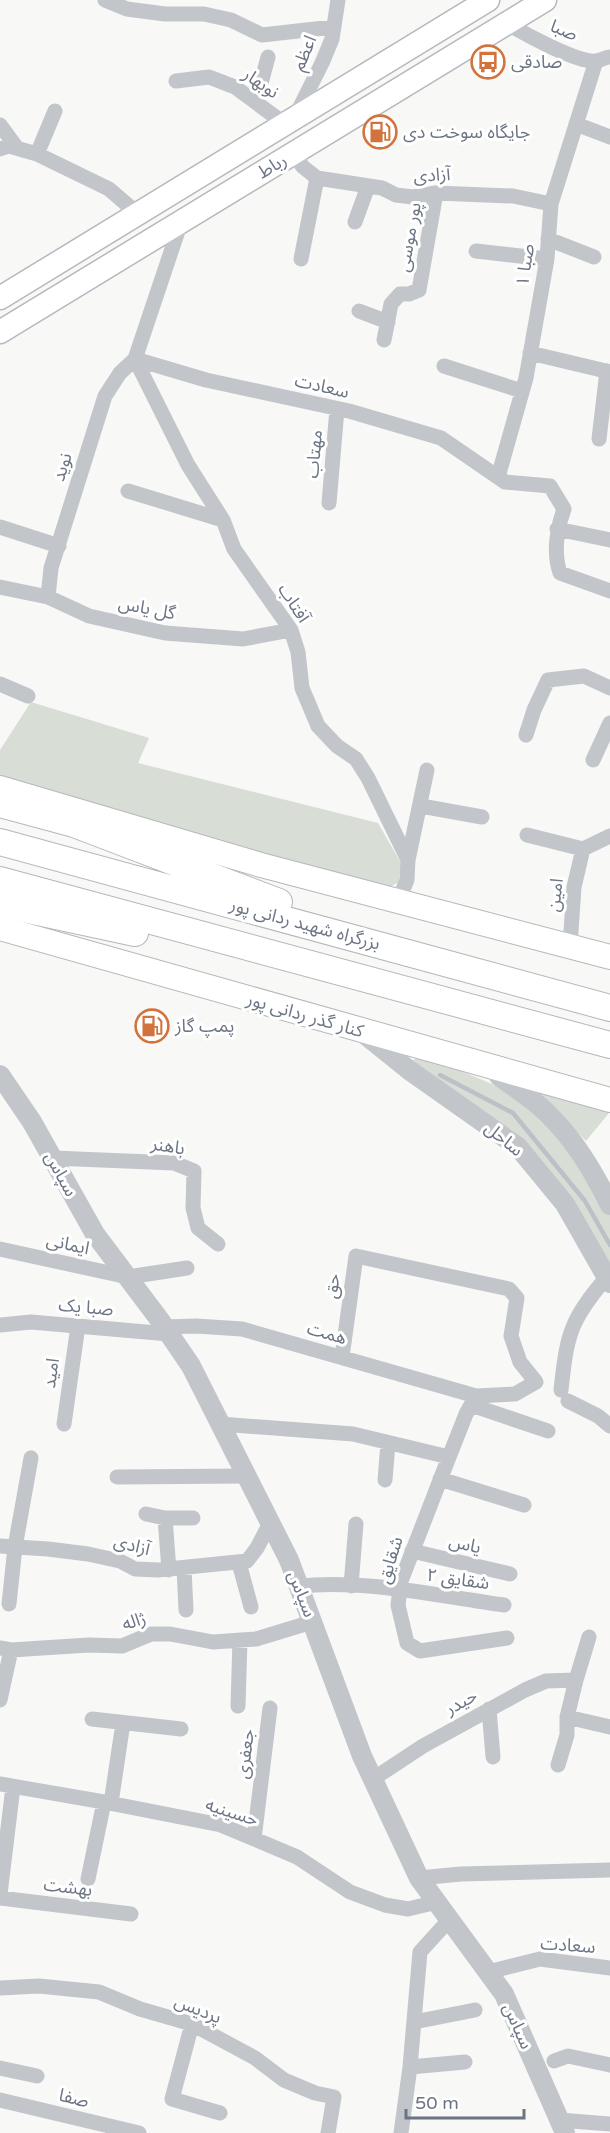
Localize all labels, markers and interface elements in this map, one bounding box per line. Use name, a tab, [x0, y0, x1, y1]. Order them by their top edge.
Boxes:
street label: صبا	[547, 15, 581, 45]
street label: اعظم	[287, 32, 323, 75]
bus stop icon: صادقی	[470, 44, 506, 80]
place label: صادقی	[511, 51, 562, 73]
street label: نوبهار	[238, 62, 283, 103]
fuel station icon: جایگاه سوخت دی	[362, 114, 398, 150]
place label: جایگاه سوخت دی	[403, 121, 530, 143]
street label: رباط	[253, 149, 291, 183]
street label: آزادی	[413, 163, 452, 187]
street label: پور موسی	[392, 200, 426, 274]
street label: صبا ۱	[511, 242, 539, 288]
street label: سعادت	[293, 369, 351, 403]
street label: مهتاب	[301, 429, 327, 479]
street label: نوید	[47, 450, 77, 484]
street label: آفتاب	[273, 579, 315, 627]
street label: گل یاس	[117, 592, 178, 624]
street label: امین	[542, 877, 568, 913]
street label: بزرگراه شهید ردانی پور	[226, 893, 383, 955]
street label: کنار گذر ردانی پور	[243, 988, 367, 1042]
fuel station icon: پمپ گاز	[134, 1008, 170, 1044]
place label: پمپ گاز	[174, 1015, 234, 1038]
street label: ساحل	[480, 1117, 528, 1161]
street label: باهنر	[149, 1132, 186, 1160]
street label: سپاس	[40, 1148, 82, 1200]
street label: ایمانی	[44, 1229, 92, 1259]
street label: حق	[319, 1272, 345, 1300]
street label: صبا یک	[58, 1294, 114, 1320]
street label: همت	[305, 1317, 349, 1349]
street label: امید	[38, 1357, 64, 1389]
street label: آزادی	[111, 1530, 153, 1560]
street label: یاس	[447, 1530, 483, 1558]
street label: شقایق	[372, 1534, 408, 1586]
street label: شقایق ۲	[425, 1564, 491, 1594]
street label: سپاس	[283, 1568, 321, 1620]
street label: ژاله	[119, 1607, 149, 1635]
street label: حیدر	[440, 1684, 481, 1720]
street label: جعفری	[231, 1728, 259, 1780]
street label: حسینیه	[203, 1793, 261, 1831]
street label: بهشت	[42, 1873, 94, 1901]
street label: سعادت	[540, 1932, 596, 1958]
street label: پردیس	[171, 1990, 225, 2028]
street label: سپاس	[498, 2000, 538, 2052]
scale bar	[406, 2082, 524, 2120]
street label: صفا	[57, 2084, 91, 2112]
text: 50 m	[415, 2092, 459, 2114]

